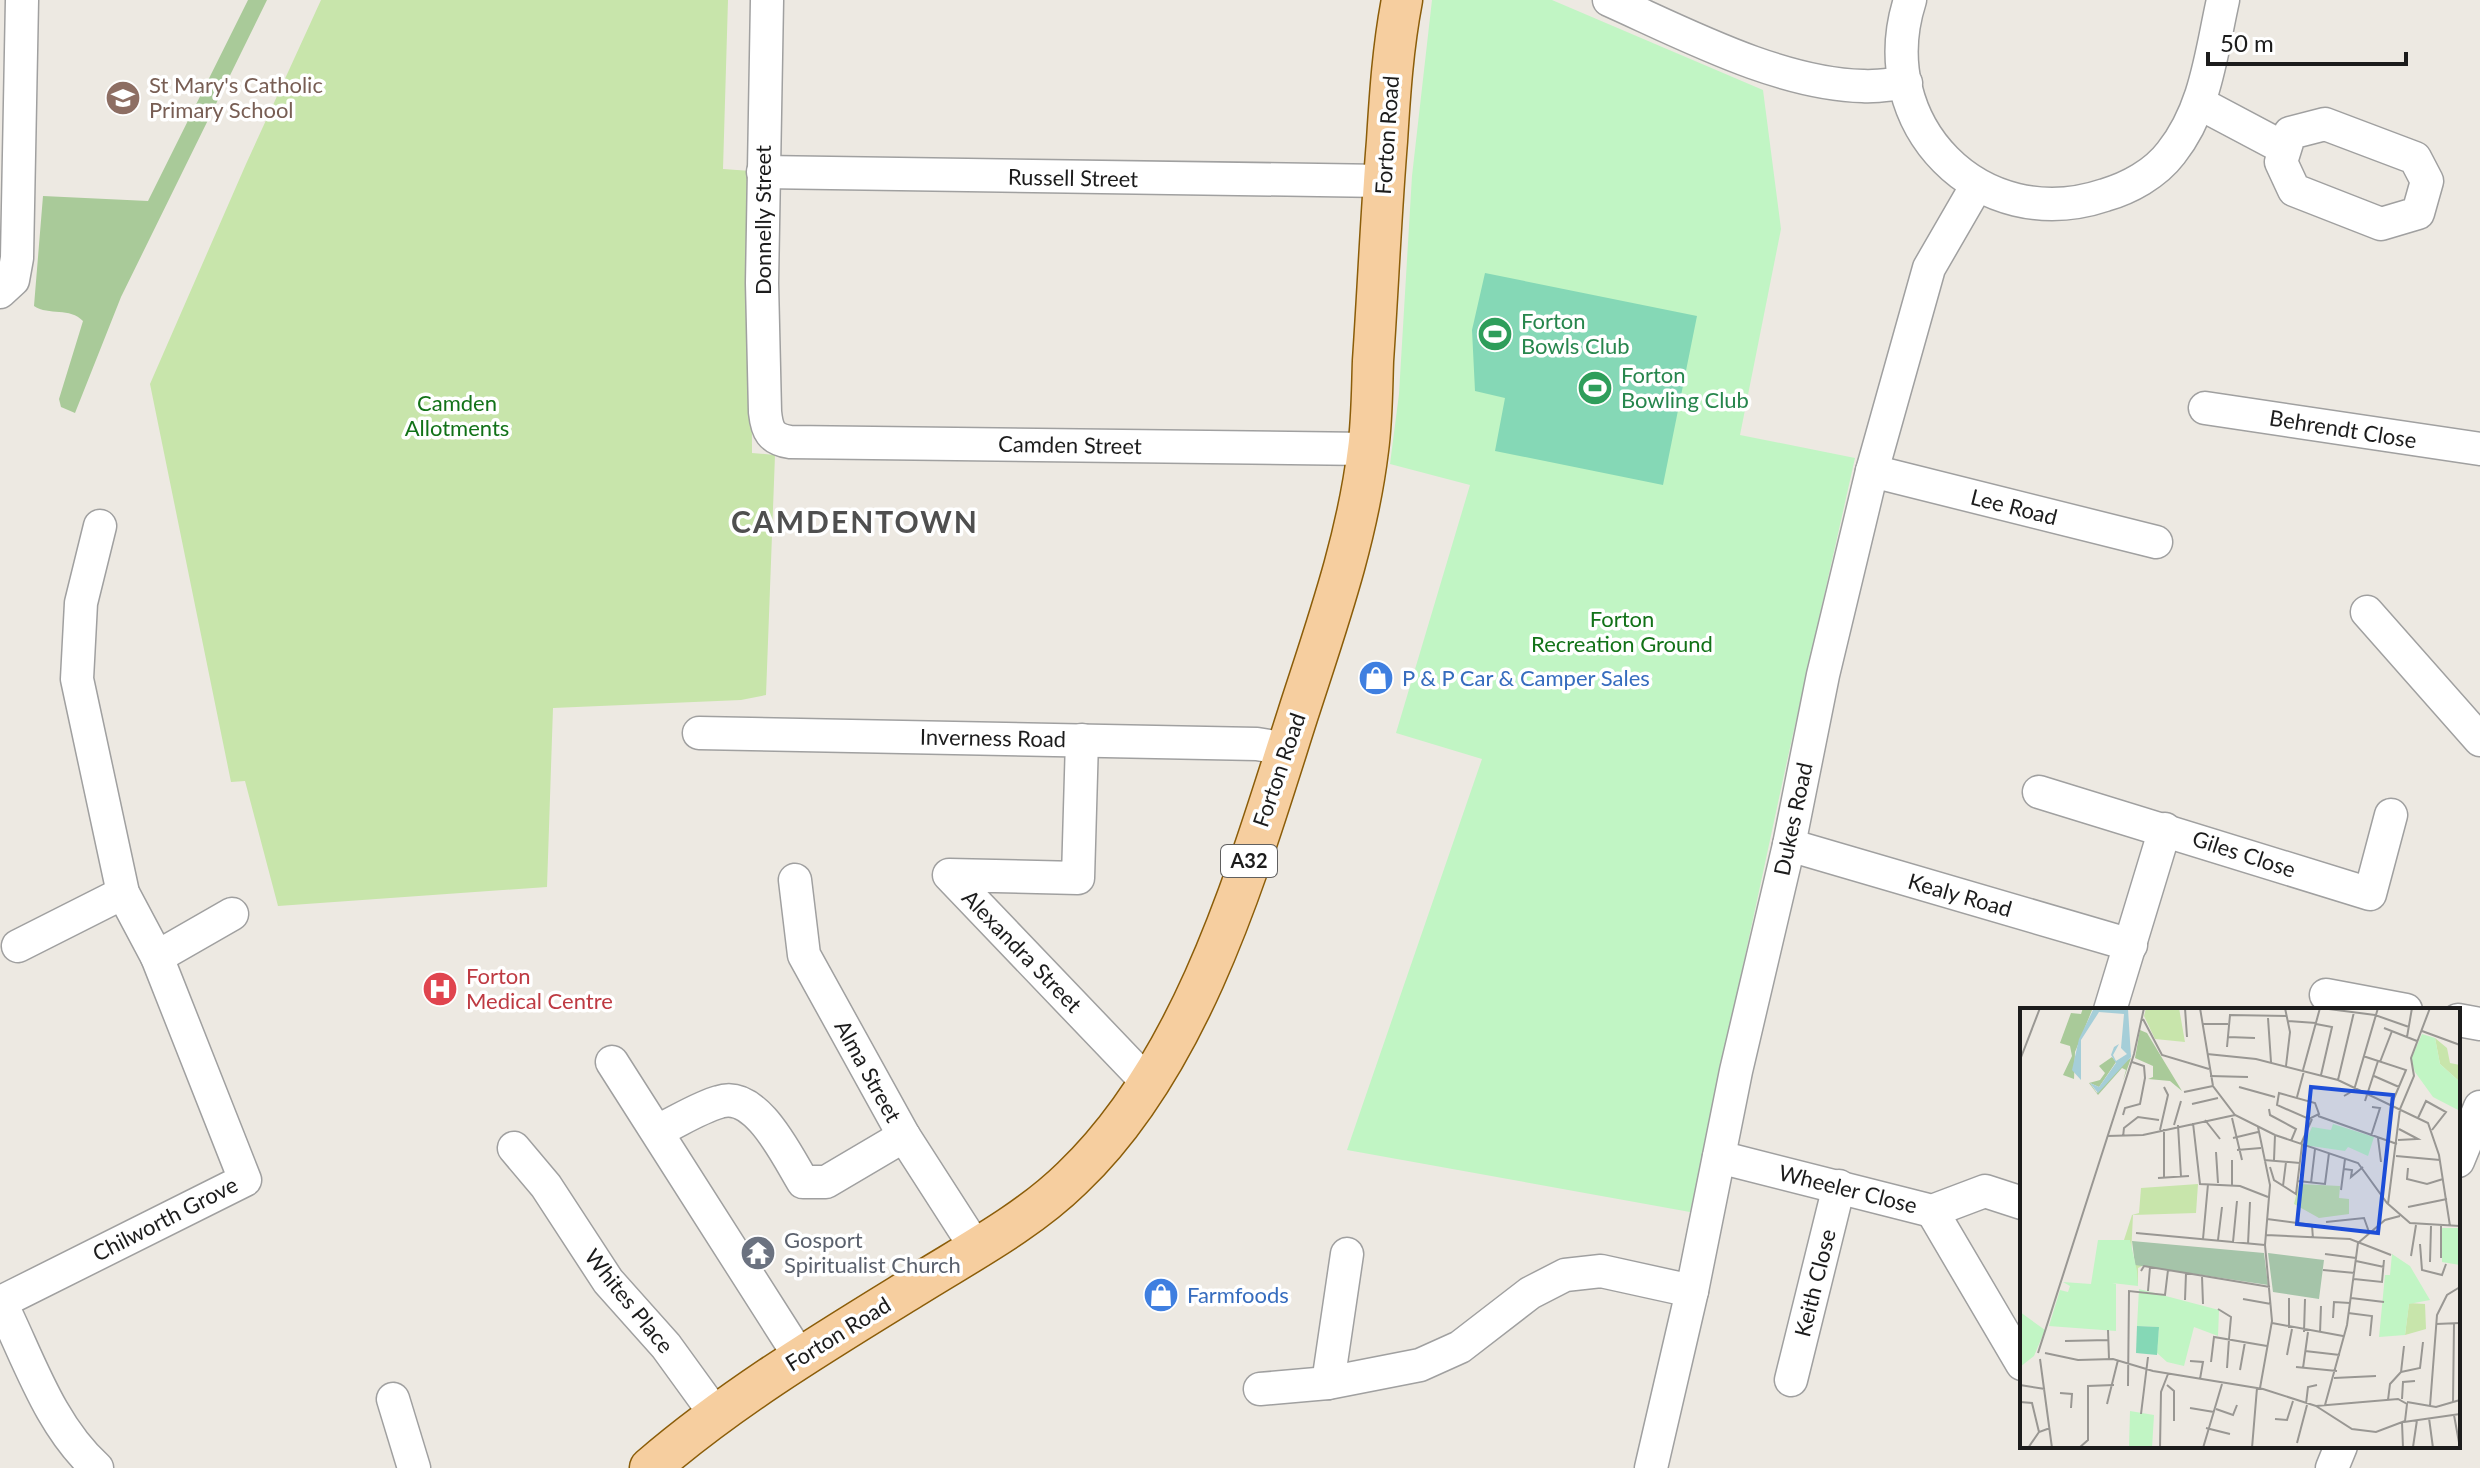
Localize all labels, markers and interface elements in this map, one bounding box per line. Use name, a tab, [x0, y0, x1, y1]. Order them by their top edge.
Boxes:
scale bar	[2208, 16, 2406, 66]
text: 50 m	[2220, 28, 2274, 57]
place label: St Mary's Catholic Primary School	[149, 71, 323, 123]
street label: Forton Road	[1369, 75, 1404, 195]
school or university icon: St Mary's Catholic Primary School	[104, 79, 142, 117]
street label: Donnelly Street	[749, 145, 776, 295]
street label: Russell Street	[1008, 163, 1138, 192]
place label: Forton Bowls Club	[1521, 307, 1629, 359]
sports icon: Forton Bowls Club	[1476, 315, 1514, 353]
place label: Forton Bowling Club	[1621, 361, 1749, 413]
sports icon: Forton Bowling Club	[1576, 369, 1614, 407]
park label: Camden Allotments	[405, 389, 509, 441]
street label: Behrendt Close	[2268, 404, 2419, 453]
street label: Camden Street	[998, 430, 1142, 459]
street label: Lee Road	[1968, 483, 2060, 530]
district label: CAMDENTOWN	[731, 503, 979, 539]
park label: Forton Recreation Ground	[1531, 605, 1713, 657]
shop icon: P & P Car & Camper Sales	[1357, 659, 1395, 697]
place label: P & P Car & Camper Sales	[1402, 664, 1650, 691]
street label: Forton Road	[1246, 709, 1311, 830]
street label: Inverness Road	[920, 723, 1066, 752]
street label: Dukes Road	[1767, 760, 1818, 878]
street label: Giles Close	[2189, 824, 2299, 883]
road number: A32	[1221, 845, 1277, 877]
street label: Kealy Road	[1905, 867, 2015, 922]
street label: Alexandra Street	[957, 884, 1088, 1018]
place label: Forton Medical Centre	[466, 962, 613, 1014]
hospital icon: Forton Medical Centre	[421, 970, 459, 1008]
inset map	[2020, 1008, 2460, 1448]
street label: Alma Street	[829, 1015, 908, 1127]
street label: Wheeler Close	[1776, 1158, 1920, 1219]
street label: Chilworth Grove	[88, 1170, 242, 1267]
place label: Gosport Spiritualist Church	[784, 1226, 961, 1278]
street label: Keith Close	[1788, 1226, 1841, 1339]
temple icon: Gosport Spiritualist Church	[739, 1234, 777, 1272]
street label: Whites Place	[579, 1243, 680, 1358]
shop icon: Farmfoods	[1142, 1276, 1180, 1314]
place label: Farmfoods	[1187, 1281, 1289, 1308]
street label: Forton Road	[780, 1291, 895, 1377]

